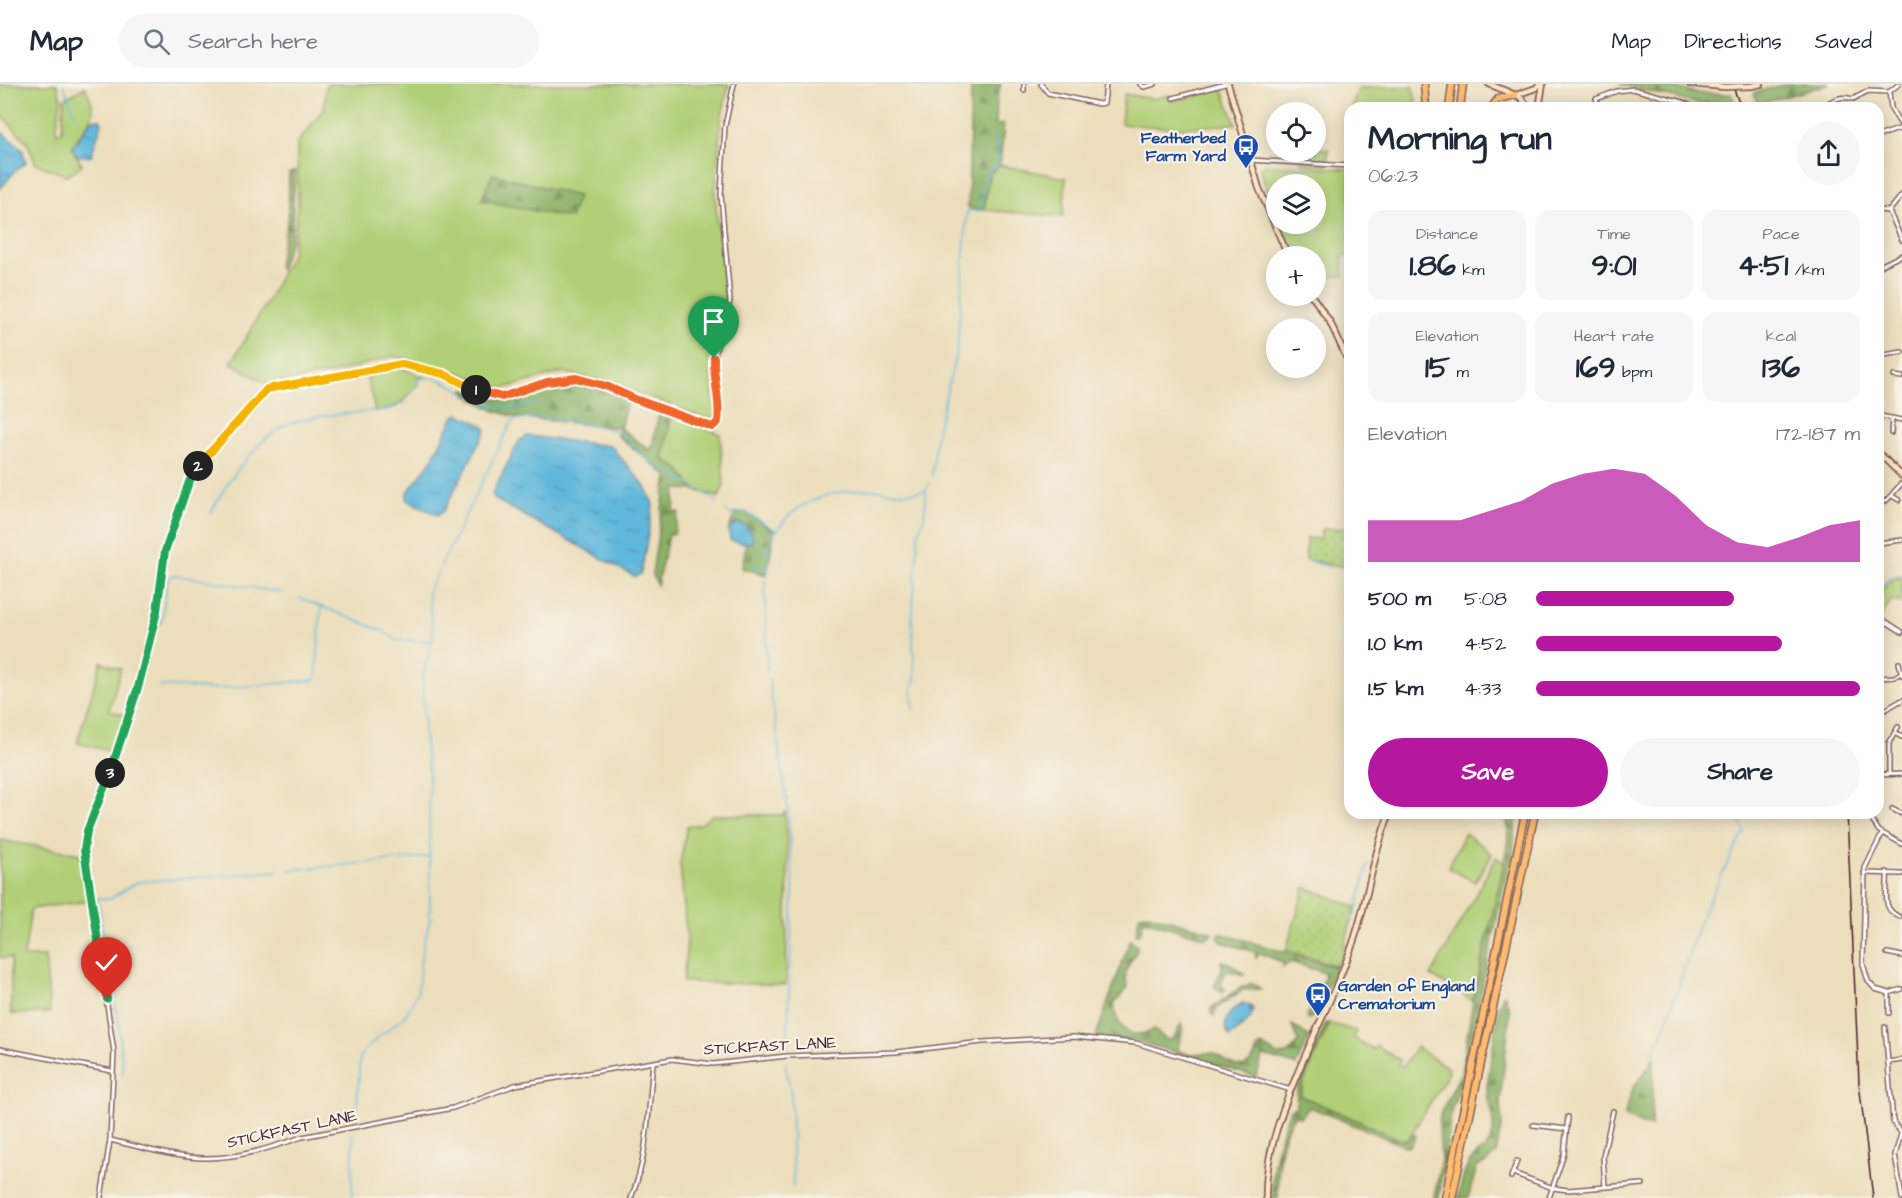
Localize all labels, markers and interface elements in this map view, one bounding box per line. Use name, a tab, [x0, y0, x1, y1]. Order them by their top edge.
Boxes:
search box	[119, 14, 539, 68]
text: Map	[30, 22, 83, 61]
icon: search	[140, 25, 173, 58]
text: Search here	[188, 26, 318, 57]
text: Map	[1611, 27, 1651, 56]
text: Directions	[1684, 27, 1782, 56]
text: Saved	[1815, 27, 1872, 56]
map controls	[1266, 102, 1326, 378]
button: locate	[1266, 102, 1326, 162]
text: Morning run	[1368, 116, 1552, 162]
button: share	[1797, 122, 1860, 185]
place label: Featherbed Farm Yard	[1140, 127, 1227, 167]
bus stop icon: Featherbed Farm Yard	[1231, 132, 1261, 170]
text: 06:23	[1368, 162, 1418, 190]
button: layers	[1266, 174, 1326, 234]
text: Distance	[1416, 223, 1478, 245]
text: Time	[1597, 223, 1631, 245]
text: Pace	[1762, 223, 1800, 245]
text: 1.86	[1409, 245, 1456, 287]
text: 9:01	[1592, 245, 1636, 287]
text: 4:51	[1738, 245, 1788, 287]
button: +	[1266, 246, 1326, 306]
text: km	[1456, 259, 1485, 281]
text: /km	[1788, 259, 1824, 281]
pin	[688, 296, 739, 358]
icon: arrive	[697, 305, 730, 338]
button: −	[1266, 318, 1326, 378]
text: Elevation	[1416, 325, 1478, 347]
text: Heart rate	[1574, 325, 1654, 347]
text: kcal	[1766, 325, 1796, 347]
text: 15	[1425, 347, 1450, 389]
text: 169	[1576, 347, 1615, 389]
text: 136	[1762, 347, 1800, 389]
text: m	[1450, 361, 1469, 383]
text: bpm	[1615, 361, 1652, 383]
pin: 1	[461, 375, 491, 405]
text: 1	[475, 379, 477, 401]
text: Elevation	[1368, 420, 1447, 448]
text: 172–187 m	[1776, 420, 1860, 448]
pin: 2	[183, 451, 213, 481]
text: 2	[193, 455, 203, 477]
text: 500 m	[1368, 585, 1431, 613]
text: 5:08	[1464, 585, 1507, 613]
text: 1.0 km	[1368, 630, 1422, 658]
text: 4:52	[1464, 630, 1507, 658]
text: 1.5 km	[1368, 675, 1423, 703]
text: 4:33	[1464, 675, 1501, 703]
button: Save	[1368, 738, 1608, 807]
button: Share	[1620, 738, 1860, 807]
pin: 3	[95, 758, 125, 788]
text: 3	[106, 762, 114, 784]
pin	[81, 937, 132, 999]
icon: check	[90, 946, 123, 979]
place label: Garden of England Crematorium	[1338, 975, 1476, 1015]
bus stop icon: Garden of England Crematorium	[1303, 980, 1333, 1018]
street label: STICKFAST LANE	[703, 1032, 837, 1060]
street label: STICKFAST LANE	[225, 1104, 360, 1154]

